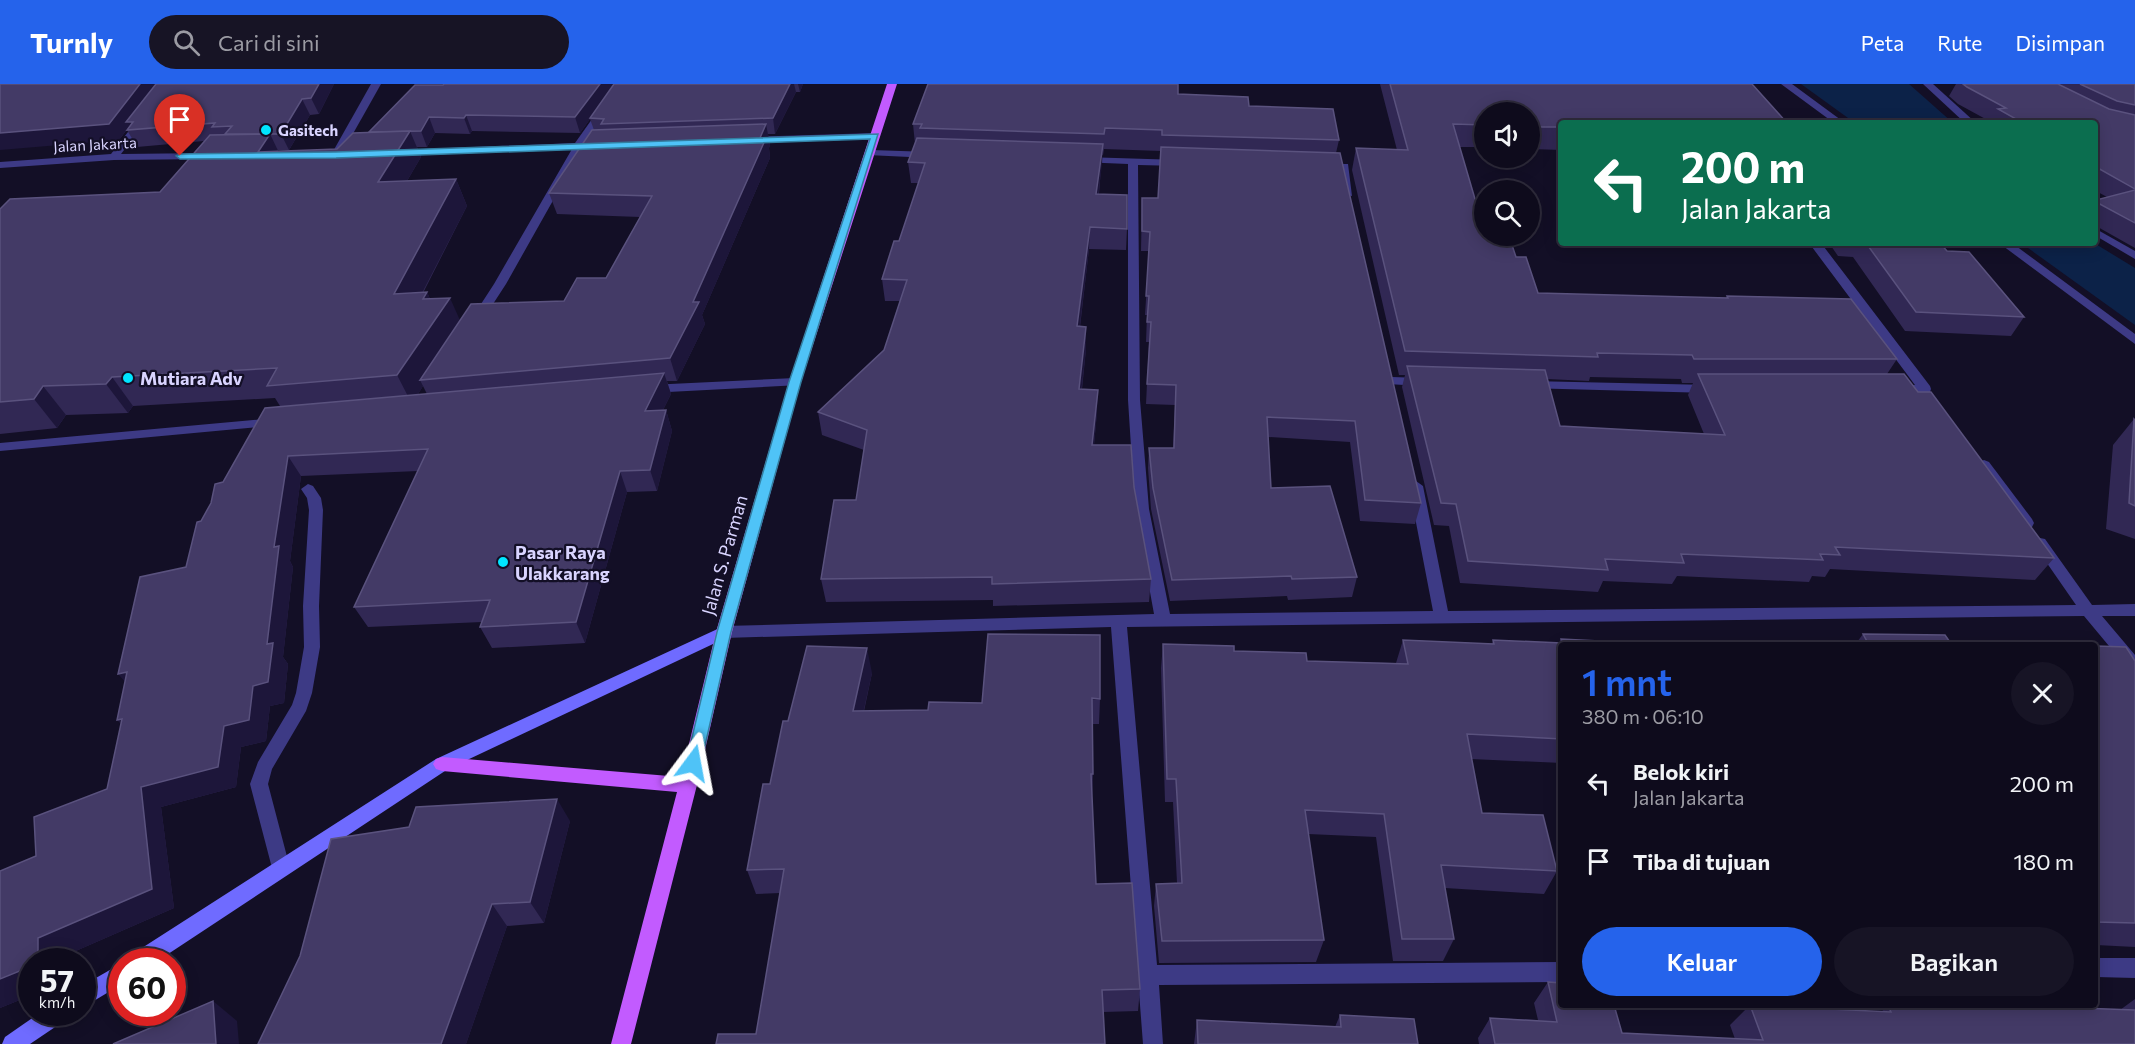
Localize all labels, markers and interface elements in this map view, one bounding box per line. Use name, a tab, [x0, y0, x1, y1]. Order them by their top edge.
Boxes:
search box	[149, 15, 569, 69]
text: Turnly	[30, 25, 113, 59]
icon: search	[170, 26, 203, 59]
text: Cari di sini	[218, 29, 320, 56]
text: Peta	[1861, 30, 1904, 55]
text: Rute	[1937, 30, 1982, 55]
text: Disimpan	[2015, 30, 2105, 55]
pin	[154, 94, 205, 156]
map controls	[1474, 102, 1540, 246]
button: sound	[1474, 102, 1540, 168]
icon: arrive	[163, 103, 196, 136]
place label: Gasitech	[278, 121, 338, 139]
marker: Gasitech	[259, 123, 273, 137]
street label: Jalan Jakarta	[53, 133, 137, 155]
text: 200 m	[1681, 140, 1805, 192]
icon: left	[1582, 144, 1660, 222]
button: search	[1474, 180, 1540, 246]
text: Jalan Jakarta	[1681, 192, 1831, 225]
place label: Mutiara Adv	[140, 367, 243, 389]
marker: Mutiara Adv	[121, 371, 135, 385]
street label: Jalan S. Parman	[696, 492, 752, 618]
place label: Pasar Raya Ulakkarang	[515, 541, 610, 584]
marker: Pasar Raya Ulakkarang	[496, 555, 510, 569]
text: 1 mnt	[1582, 659, 1672, 703]
button: close	[2011, 662, 2074, 725]
text: 380 m · 06:10	[1582, 704, 1704, 728]
position arrow	[661, 731, 725, 795]
text: Belok kiri	[1633, 758, 1729, 785]
icon: left	[1582, 767, 1615, 800]
text: 200 m	[2010, 770, 2074, 797]
text: Jalan Jakarta	[1633, 785, 1744, 809]
icon: arrive	[1582, 845, 1615, 878]
text: Tiba di tujuan	[1633, 848, 1770, 875]
text: 180 m	[2013, 848, 2074, 875]
button: Keluar	[1582, 927, 1822, 996]
button: Bagikan	[1834, 927, 2074, 996]
speed limit sign: 60	[108, 948, 186, 1026]
text: 57	[40, 961, 74, 998]
text: km/h	[39, 993, 75, 1011]

